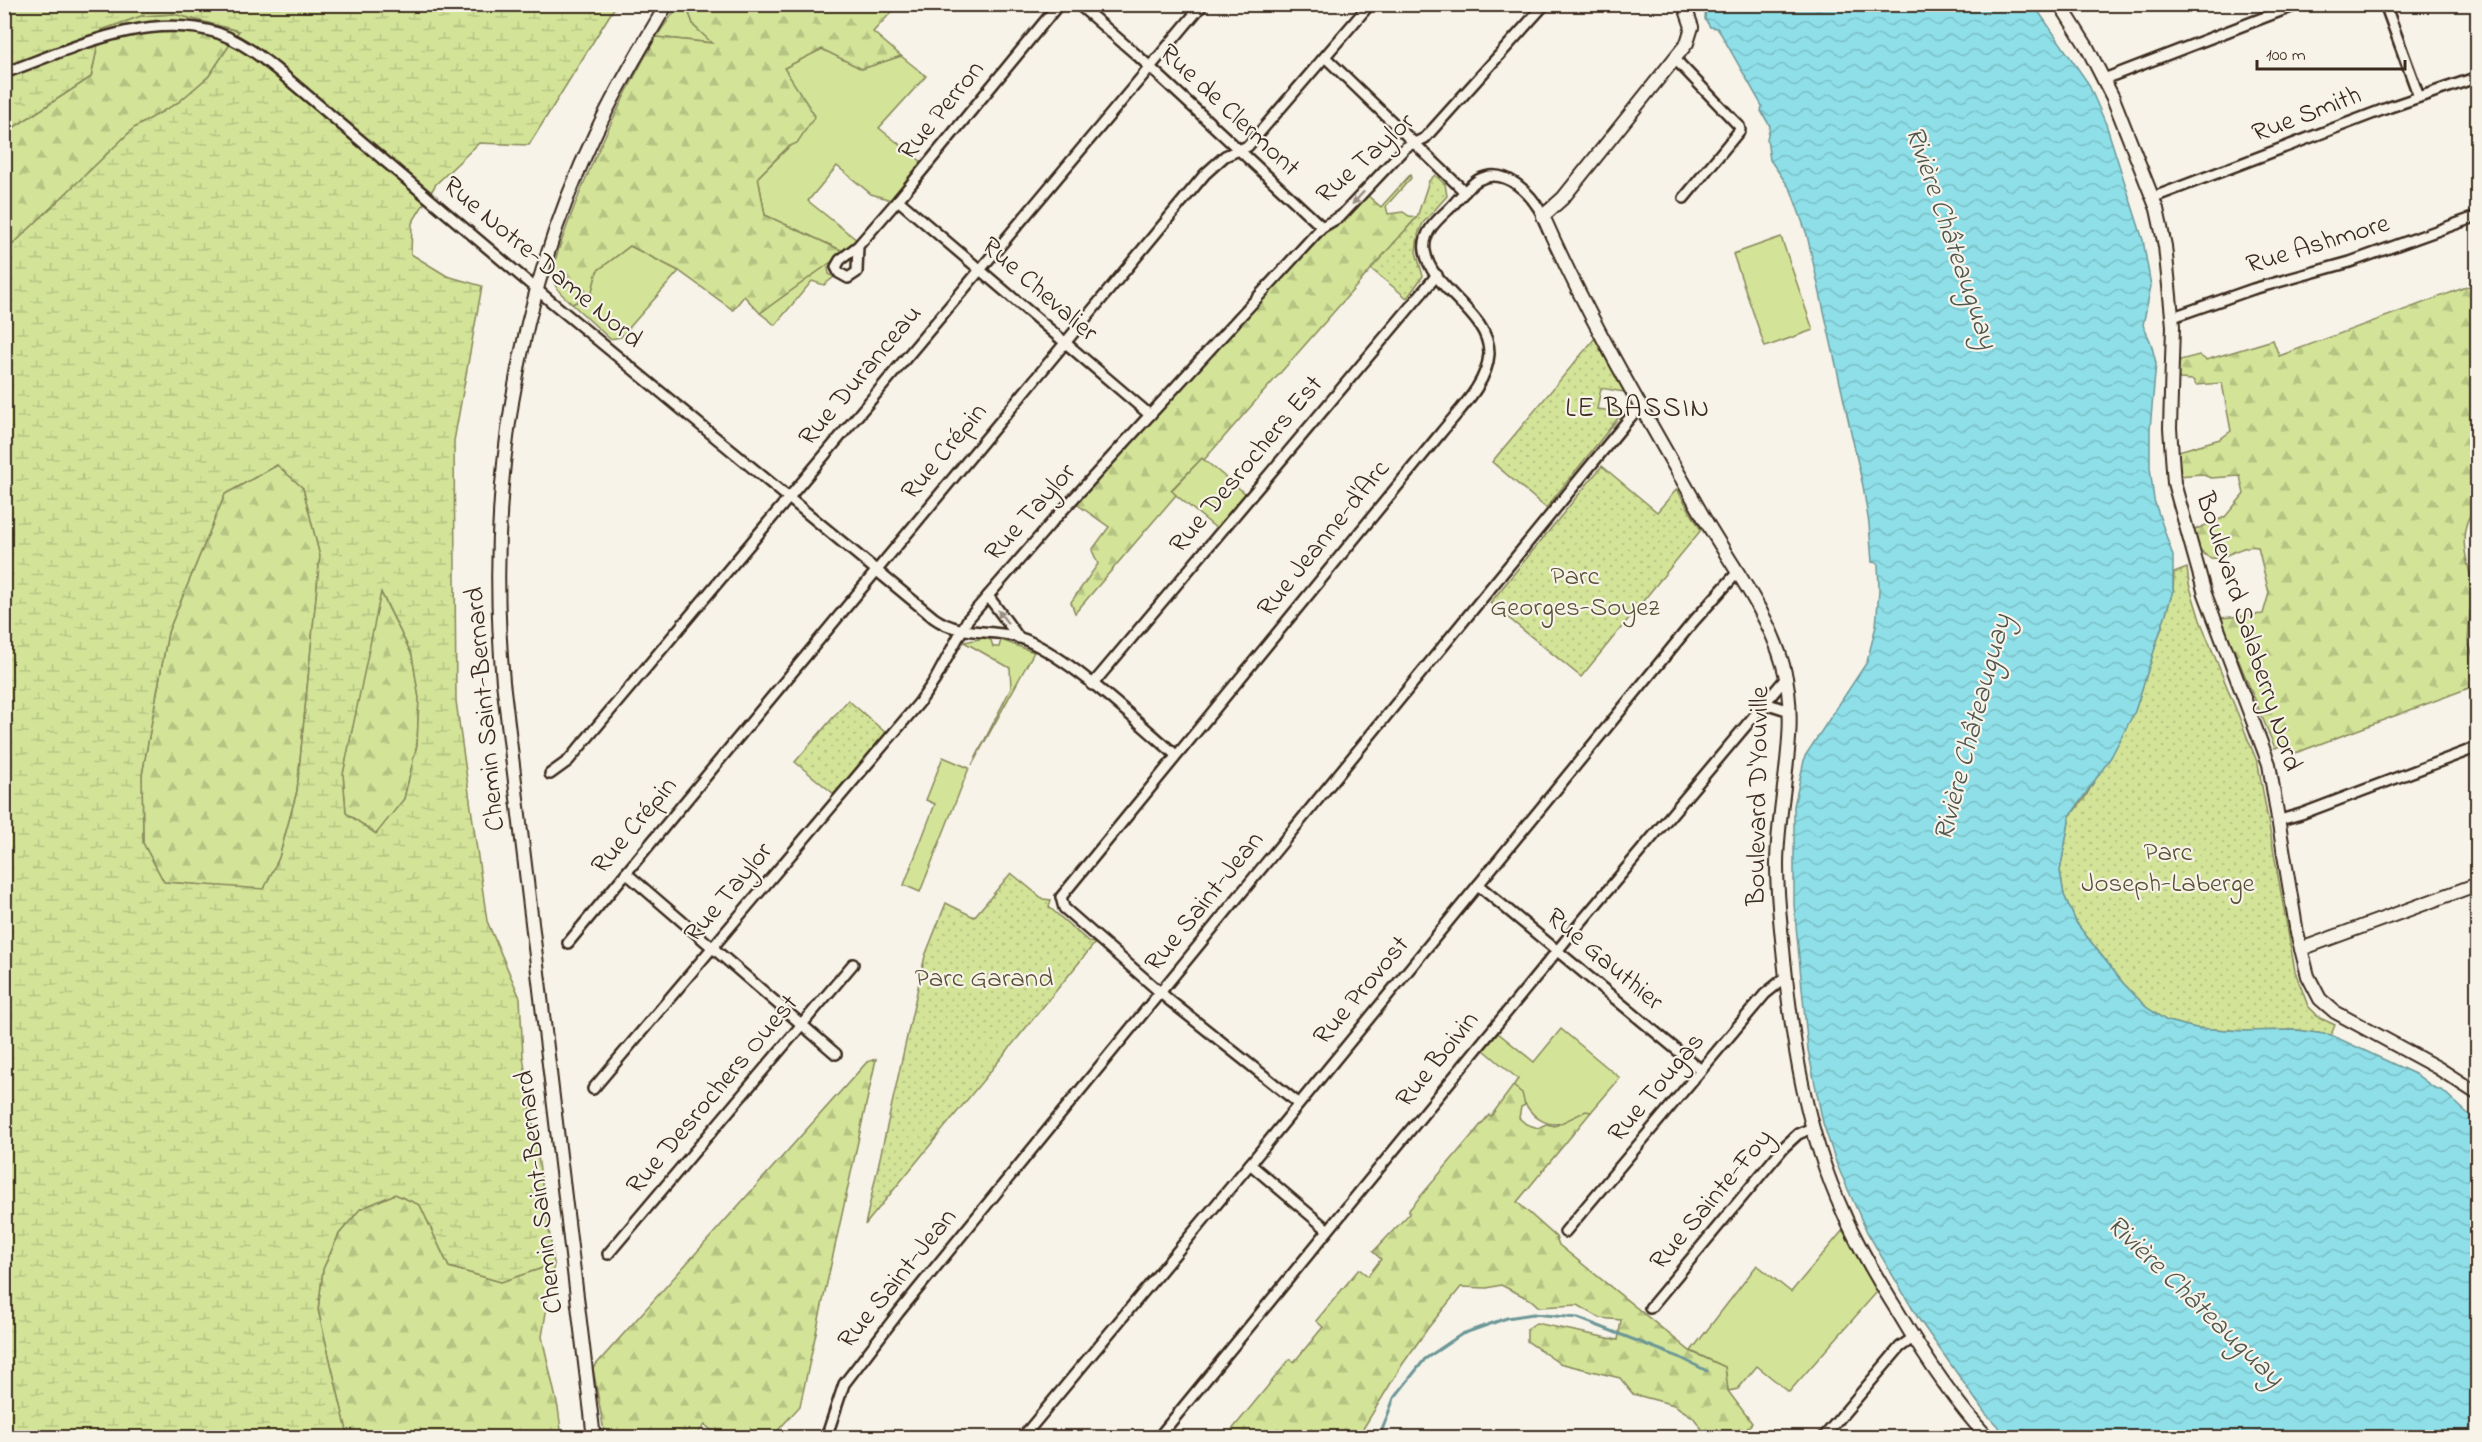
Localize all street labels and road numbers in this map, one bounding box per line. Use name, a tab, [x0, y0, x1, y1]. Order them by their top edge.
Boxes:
street label: Rue de Clermont	[1150, 35, 1308, 187]
street label: Rue Perron	[889, 52, 995, 170]
street label: Rue Smith	[2247, 76, 2367, 154]
street label: Rue Taylor	[1308, 104, 1425, 214]
street label: Rue Notre-Dame Nord	[433, 167, 651, 359]
street label: Rue Ashmore	[2242, 204, 2395, 285]
street label: Rue Chevalier	[972, 228, 1107, 352]
street label: Rue Duranceau	[790, 297, 932, 455]
street label: Rue Desrochers Est	[1161, 367, 1333, 563]
street label: Rue Crépin	[892, 395, 998, 509]
street label: Rue Jeanne-d'Arc	[1248, 452, 1400, 626]
street label: Rue Taylor	[976, 454, 1086, 571]
street label: Boulevard Salaberry Nord	[2184, 487, 2312, 777]
street label: Chemin Saint-Bernard	[456, 585, 516, 833]
street label: Boulevard D'Youville	[1738, 685, 1780, 907]
street label: Rue Crépin	[582, 769, 688, 883]
street label: Rue Saint-Jean	[1136, 823, 1274, 981]
street label: Rue Taylor	[675, 834, 783, 952]
street label: Rue Gauthier	[1537, 899, 1672, 1021]
street label: Rue Provost	[1304, 928, 1420, 1054]
street label: Rue Desrochers Ouest	[617, 986, 809, 1204]
street label: Rue Boivin	[1387, 1003, 1489, 1117]
street label: Rue Tougas	[1599, 1024, 1715, 1152]
street label: Chemin Saint-Bernard	[506, 1068, 574, 1316]
street label: Rue Sainte-Foy	[1641, 1121, 1783, 1279]
street label: Rue Saint-Jean	[829, 1200, 967, 1358]

